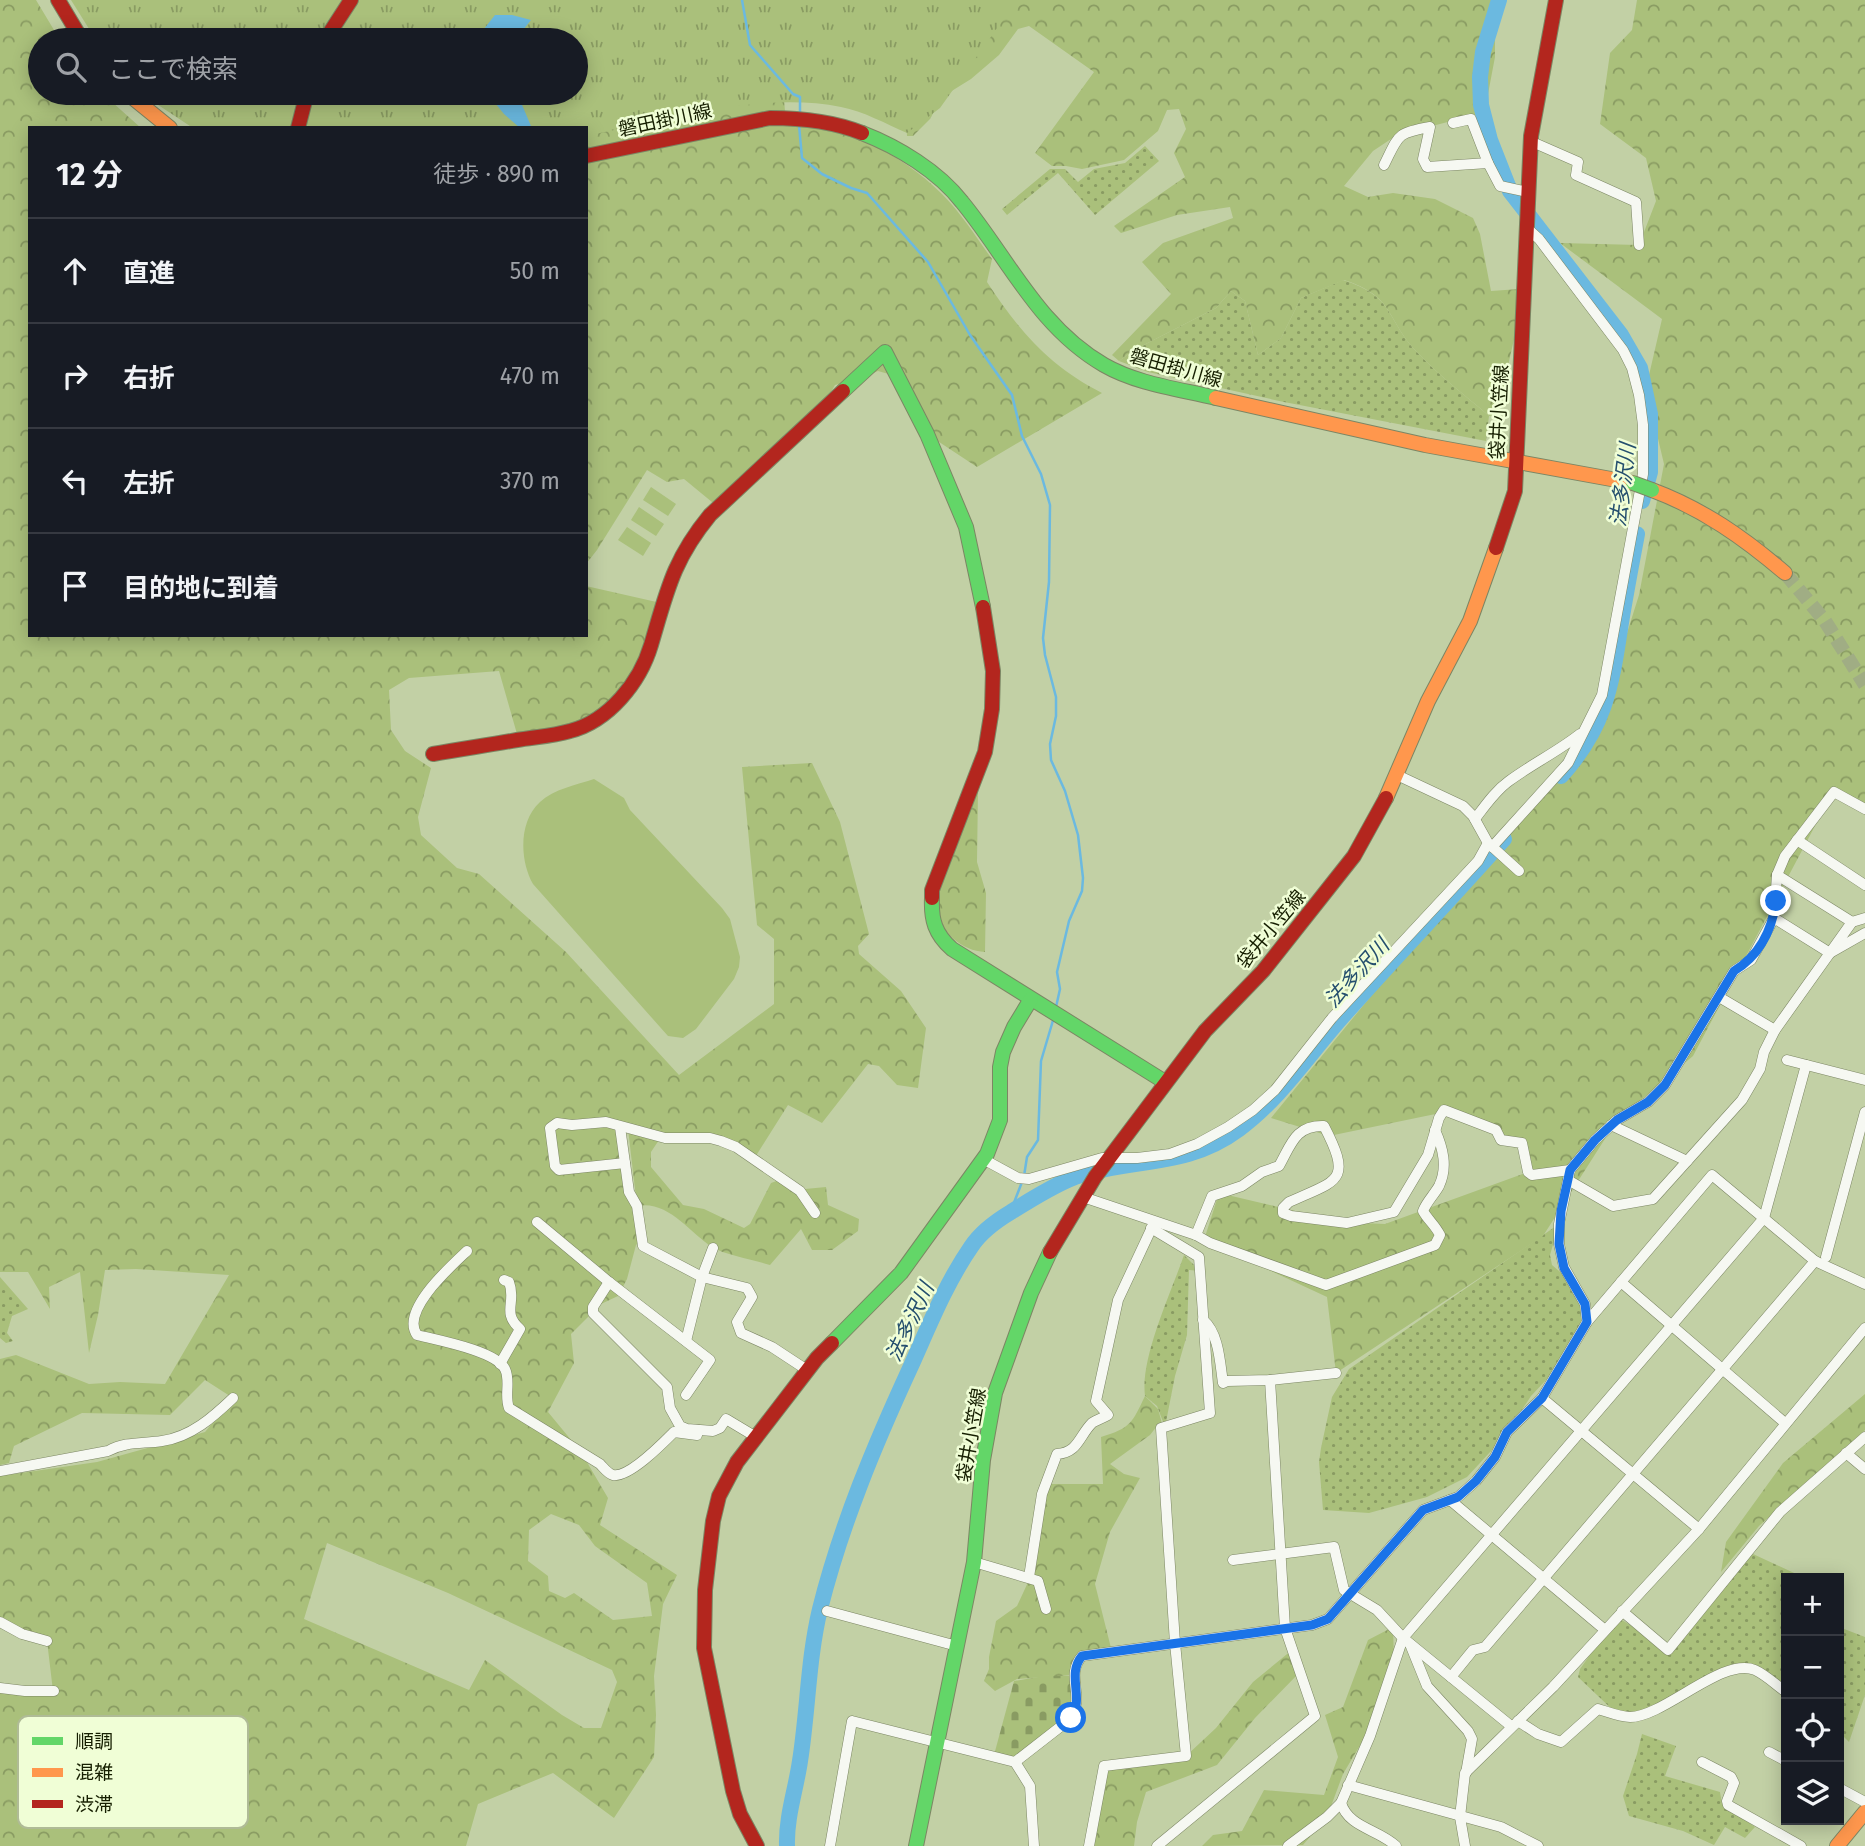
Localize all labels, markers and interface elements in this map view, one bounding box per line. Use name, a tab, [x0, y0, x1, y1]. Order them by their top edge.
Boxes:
search box	[28, 28, 588, 105]
icon: search	[52, 48, 90, 86]
text: ここで検索	[108, 54, 238, 85]
street label: 磐田掛川線	[616, 99, 714, 141]
text: 12 分	[56, 157, 123, 193]
text: 徒歩 · 890 m	[433, 160, 560, 188]
icon: ahead	[56, 252, 94, 290]
text: 50 m	[510, 257, 560, 285]
text: 直進	[123, 258, 175, 289]
street label: 磐田掛川線	[1127, 344, 1225, 392]
icon: right	[56, 357, 94, 395]
text: 470 m	[500, 362, 560, 390]
text: 右折	[123, 363, 175, 394]
street label: 袋井小笠線	[1485, 364, 1513, 460]
water label: 法多沢川	[1605, 440, 1641, 528]
icon: left	[56, 462, 94, 500]
text: 370 m	[500, 467, 560, 495]
text: 左折	[123, 468, 175, 499]
icon: arrive	[56, 567, 94, 605]
text: 目的地に到着	[123, 573, 279, 604]
street label: 袋井小笠線	[1232, 885, 1310, 973]
route end	[1760, 885, 1791, 916]
water label: 法多沢川	[1319, 932, 1396, 1013]
water label: 法多沢川	[880, 1277, 940, 1366]
street label: 袋井小笠線	[951, 1386, 991, 1484]
map controls	[1781, 1573, 1844, 1825]
button: +	[1781, 1573, 1844, 1636]
button: −	[1781, 1636, 1844, 1699]
button: locate	[1781, 1699, 1844, 1762]
route start	[1055, 1702, 1086, 1733]
legend	[18, 1716, 248, 1828]
text: 順調	[75, 1730, 113, 1753]
text: 混雑	[75, 1761, 113, 1784]
button: layers	[1781, 1762, 1844, 1825]
text: 渋滞	[75, 1793, 113, 1816]

